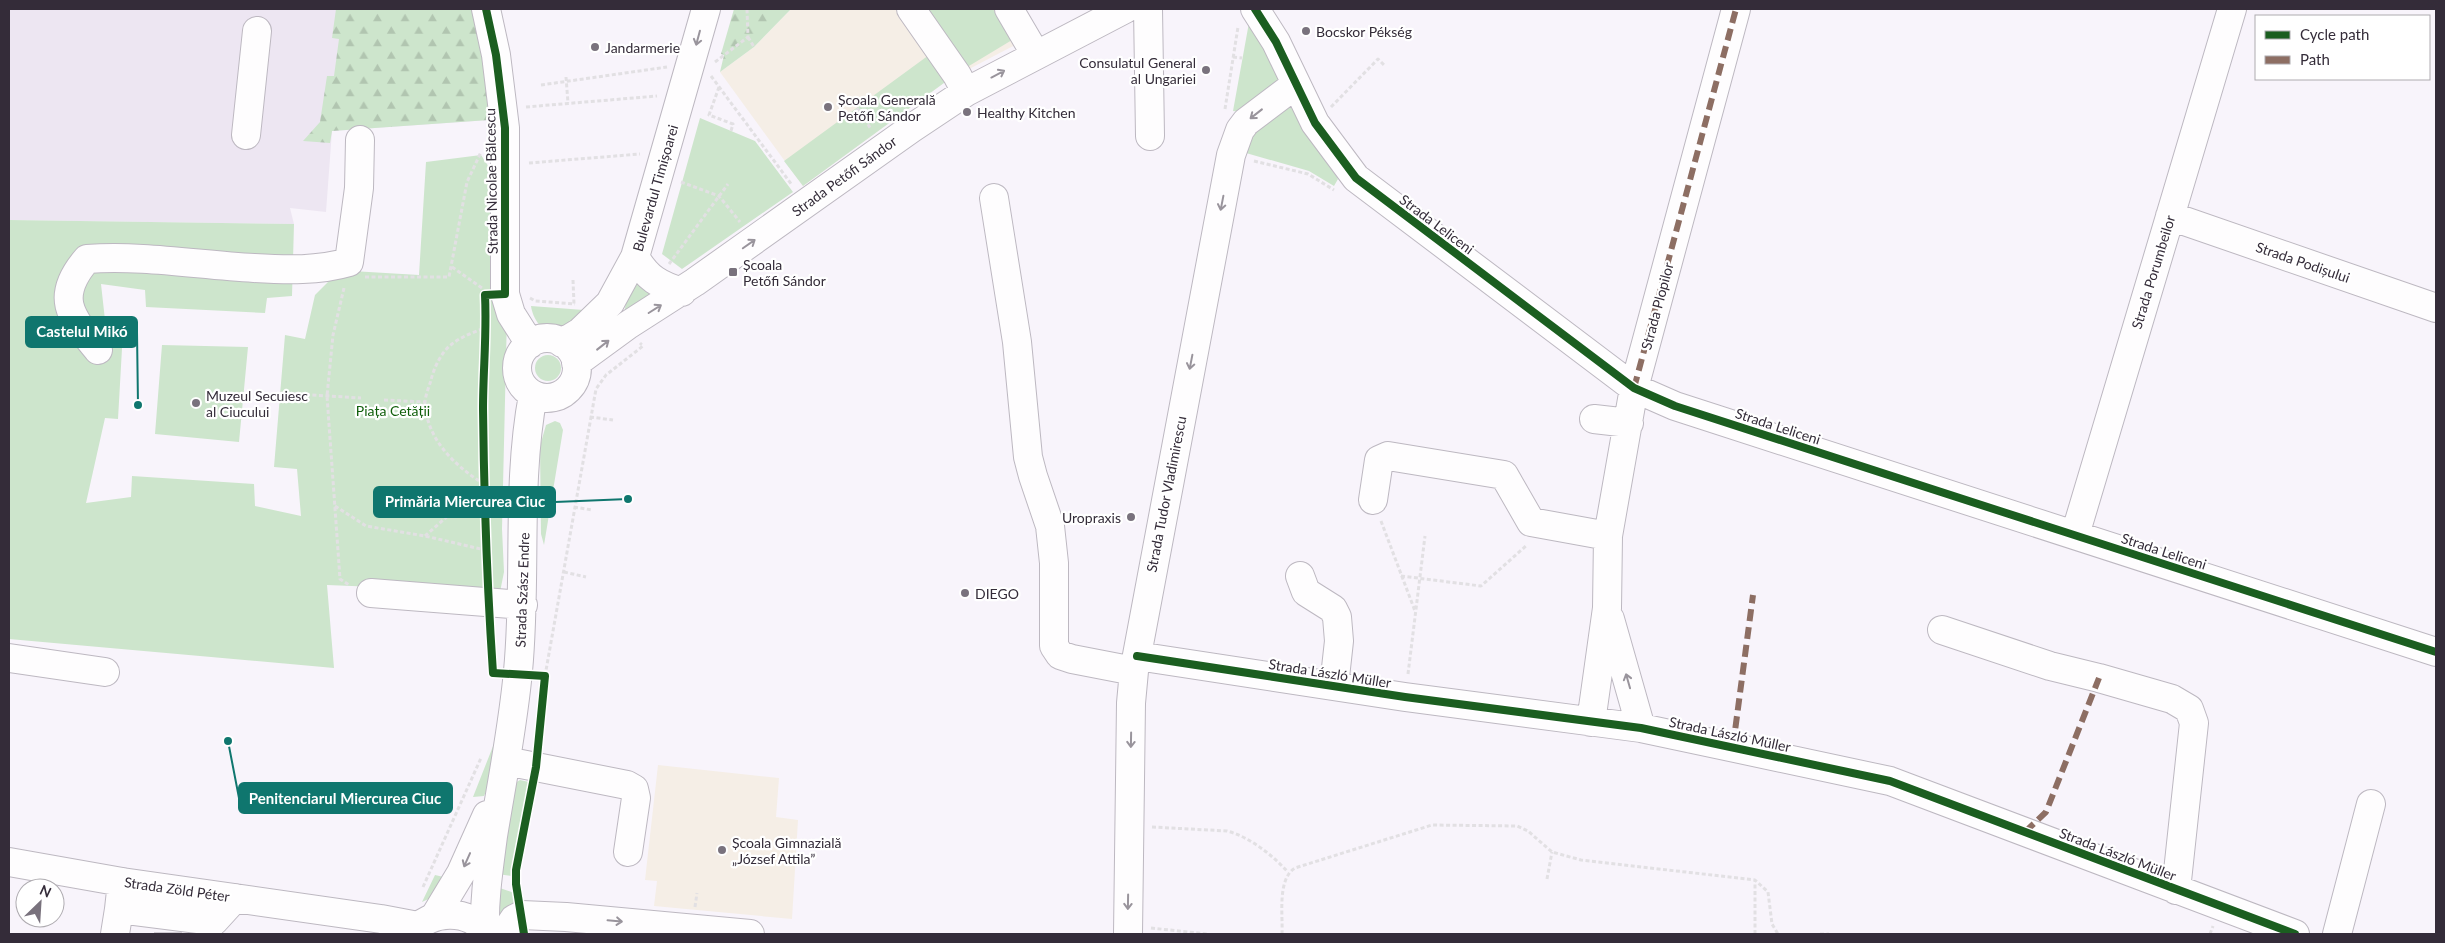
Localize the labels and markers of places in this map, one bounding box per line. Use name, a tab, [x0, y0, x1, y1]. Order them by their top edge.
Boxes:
place label: Bocskor Pékség	[1316, 23, 1412, 40]
marker: Bocskor Pékség	[1300, 25, 1312, 37]
place label: Jandarmerie	[605, 39, 680, 56]
marker: Jandarmerie	[589, 41, 601, 53]
place label: Consulatul General al Ungariei	[1079, 54, 1196, 87]
marker: Consulatul General al Ungariei	[1200, 64, 1212, 76]
place label: Școala Generală Petőfi Sándor	[838, 91, 936, 124]
marker: Școala Generală Petőfi Sándor	[822, 101, 834, 113]
place label: Healthy Kitchen	[977, 104, 1076, 121]
marker: Healthy Kitchen	[961, 106, 973, 118]
place label: Școala Petőfi Sándor	[743, 256, 826, 289]
marker: Școala Petőfi Sándor	[727, 266, 739, 278]
callout: Castelul Mikó	[26, 317, 137, 347]
place label: Muzeul Secuiesc al Ciucului	[206, 387, 308, 420]
marker: Muzeul Secuiesc al Ciucului	[190, 397, 202, 409]
callout: Primăria Miercurea Ciuc	[374, 487, 555, 517]
place label: Uropraxis	[1062, 509, 1121, 526]
marker: Uropraxis	[1125, 511, 1137, 523]
place label: DIEGO	[975, 585, 1019, 602]
marker: DIEGO	[959, 587, 971, 599]
callout: Penitenciarul Miercurea Ciuc	[239, 783, 452, 813]
place label: Școala Gimnazială „József Attila”	[732, 834, 842, 867]
marker: Școala Gimnazială „József Attila”	[716, 844, 728, 856]

